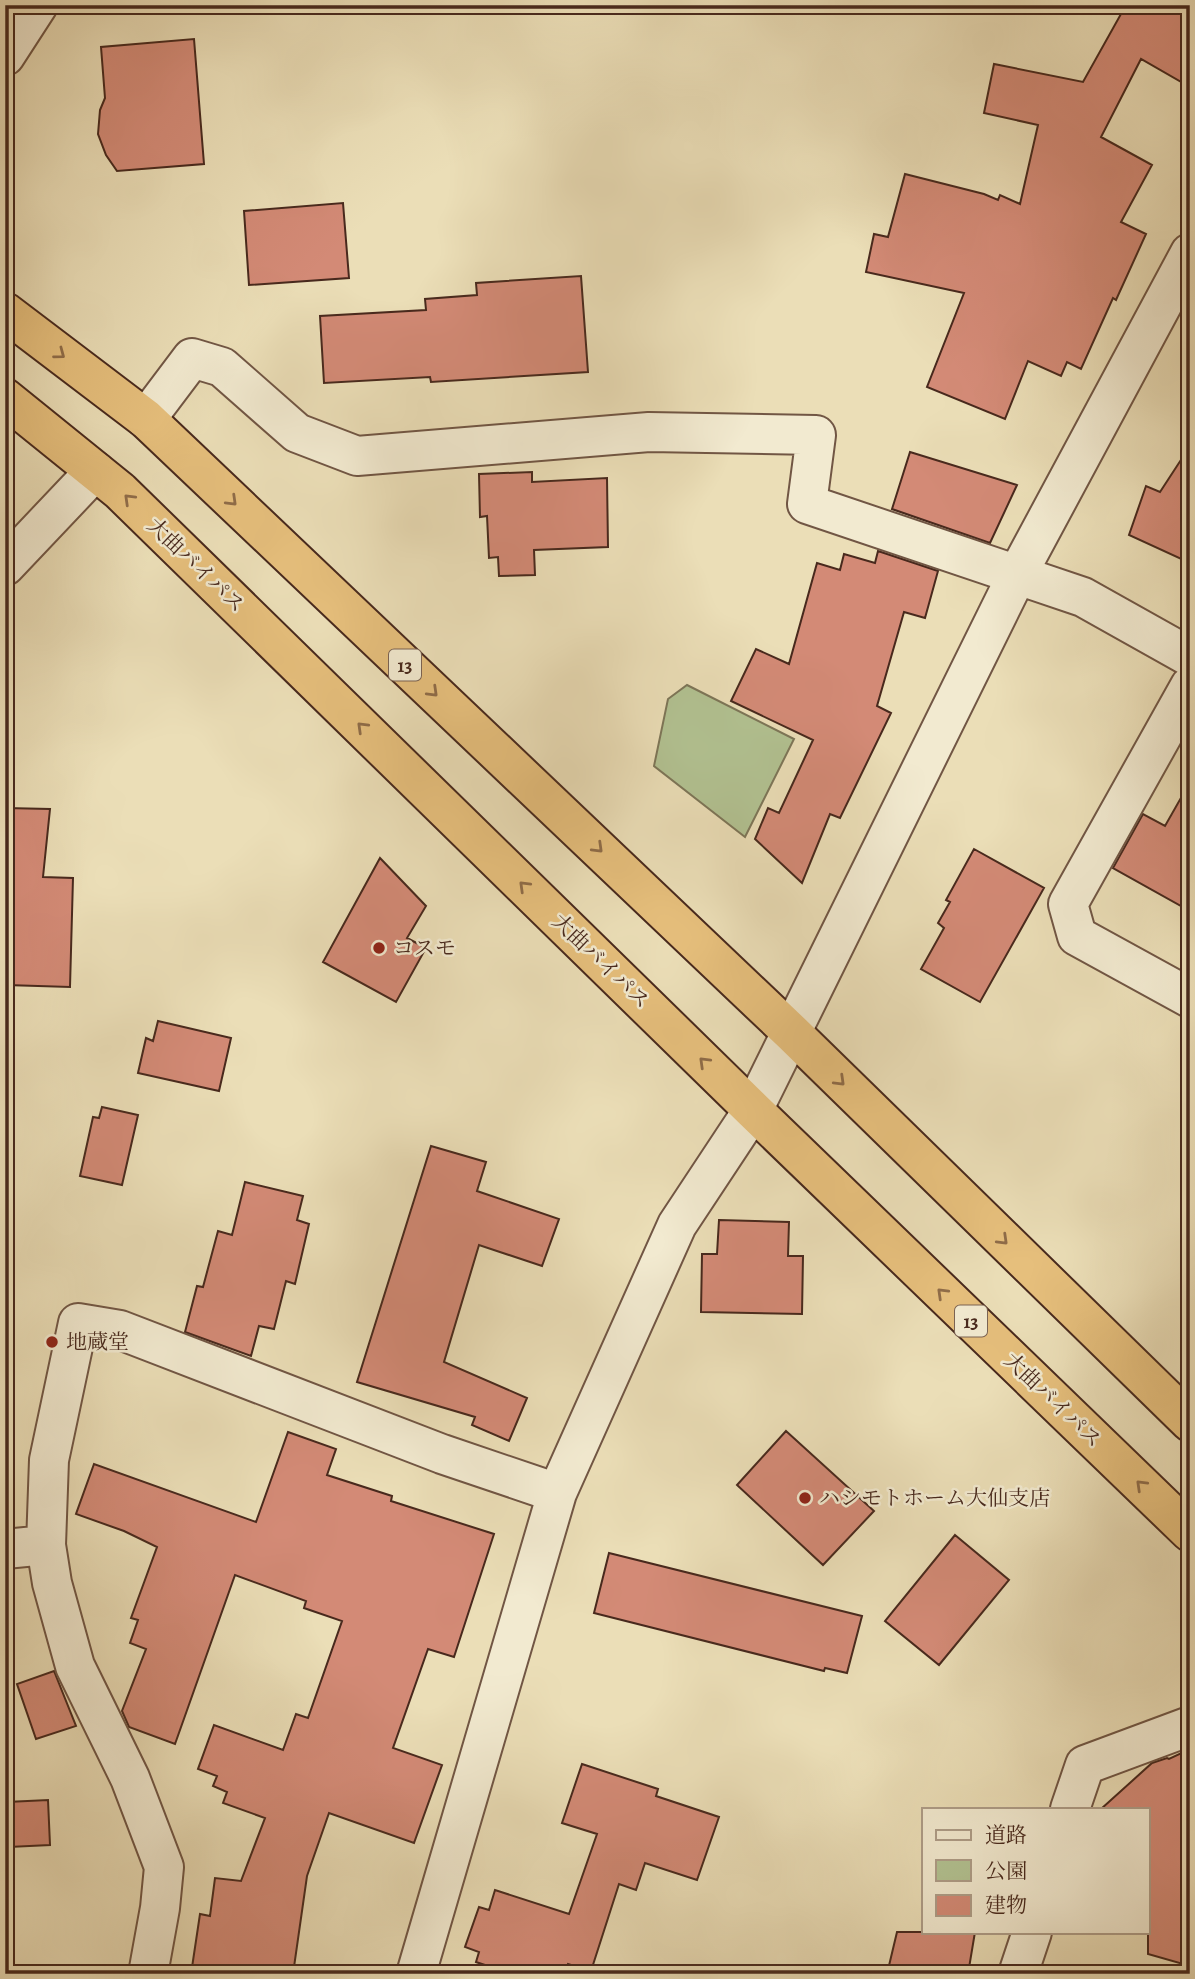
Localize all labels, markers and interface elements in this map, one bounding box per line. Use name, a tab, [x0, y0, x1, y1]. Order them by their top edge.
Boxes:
one-way arrow	[52, 345, 64, 358]
one-way arrow	[224, 493, 237, 506]
one-way arrow	[124, 495, 137, 508]
street label: 大曲バイパス	[141, 511, 251, 619]
road number: 13	[389, 650, 421, 680]
one-way arrow	[425, 683, 438, 696]
one-way arrow	[357, 722, 370, 735]
one-way arrow	[589, 840, 602, 853]
one-way arrow	[519, 882, 532, 895]
street label: 大曲バイパス	[546, 907, 656, 1015]
place label: コスモ	[393, 934, 456, 962]
marker: コスモ	[371, 940, 387, 956]
one-way arrow	[700, 1058, 713, 1071]
one-way arrow	[832, 1072, 845, 1085]
one-way arrow	[995, 1231, 1008, 1244]
one-way arrow	[937, 1288, 950, 1301]
road number: 13	[955, 1306, 987, 1336]
place label: 地蔵堂	[66, 1328, 129, 1356]
marker: 地蔵堂	[44, 1334, 60, 1350]
street label: 大曲バイパス	[998, 1346, 1108, 1454]
one-way arrow	[1136, 1480, 1149, 1493]
place label: ハシモトホーム大仙支店	[819, 1484, 1050, 1512]
marker: ハシモトホーム大仙支店	[797, 1490, 813, 1506]
legend	[922, 1808, 1150, 1934]
text: 道路	[985, 1821, 1027, 1849]
text: 公園	[985, 1857, 1027, 1885]
text: 建物	[985, 1891, 1027, 1919]

